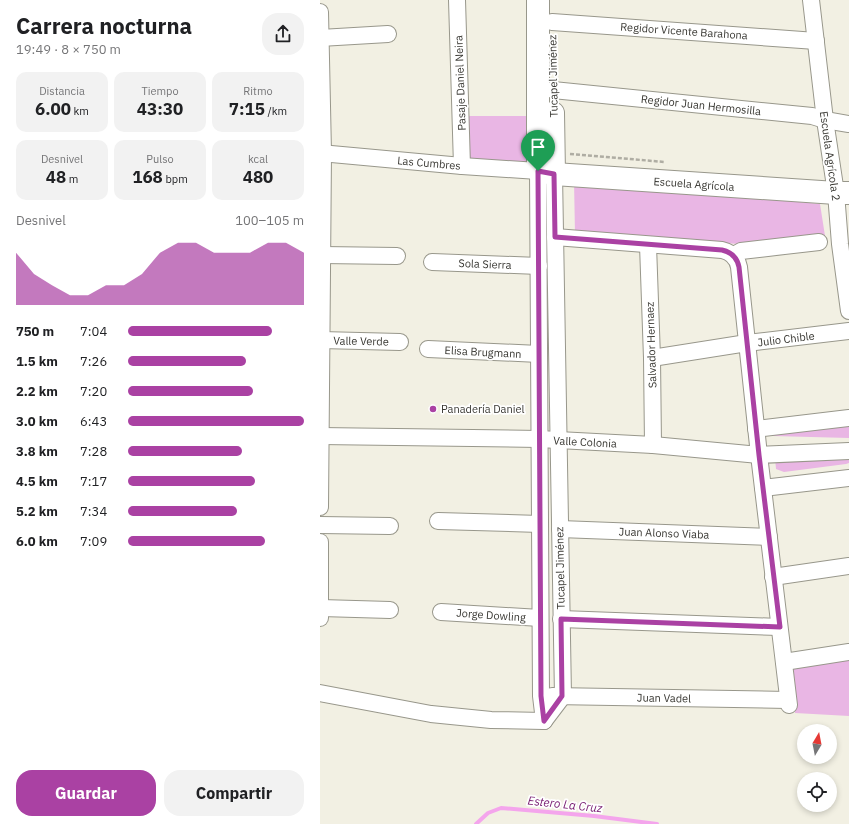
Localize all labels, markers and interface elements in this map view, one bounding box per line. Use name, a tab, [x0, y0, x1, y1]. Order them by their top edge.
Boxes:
text: Carrera nocturna	[16, 11, 192, 40]
button: share	[262, 13, 304, 55]
street label: Regidor Vicente Barahona	[620, 20, 748, 42]
street label: Pasaje Daniel Neira	[451, 35, 469, 131]
street label: Tucapel Jiménez	[545, 35, 561, 117]
text: 19:49 · 8 × 750 m	[16, 41, 121, 58]
text: Distancia	[39, 84, 85, 98]
text: Tiempo	[141, 84, 179, 98]
text: Ritmo	[243, 84, 273, 98]
street label: Regidor Juan Hermosilla	[640, 92, 762, 118]
text: 6.00	[35, 98, 71, 120]
text: 43:30	[137, 98, 183, 120]
text: 7:15	[229, 98, 265, 120]
text: km	[71, 104, 89, 118]
text: /km	[265, 104, 287, 118]
street label: Escuela Agrícola 2	[817, 110, 843, 202]
pin	[521, 130, 555, 171]
icon: arrive	[527, 136, 549, 158]
text: Desnivel	[41, 152, 83, 166]
text: Pulso	[146, 152, 174, 166]
text: kcal	[248, 152, 268, 166]
street label: Las Cumbres	[397, 153, 461, 173]
text: 48	[46, 166, 66, 188]
text: 168	[132, 166, 163, 188]
text: 480	[243, 166, 273, 188]
text: m	[66, 172, 78, 186]
text: bpm	[163, 172, 188, 186]
street label: Escuela Agrícola	[653, 174, 735, 194]
text: Desnivel	[16, 212, 66, 229]
text: 100–105 m	[235, 212, 304, 229]
street label: Sola Sierra	[458, 256, 512, 272]
street label: Salvador Hernaez	[642, 301, 660, 389]
text: 750 m	[16, 323, 54, 340]
text: 7:04	[80, 323, 107, 340]
street label: Julio Chible	[757, 329, 815, 349]
street label: Valle Verde	[333, 334, 389, 348]
street label: Elisa Brugmann	[444, 343, 522, 361]
text: 1.5 km	[16, 353, 58, 370]
text: 7:26	[80, 353, 107, 370]
text: 2.2 km	[16, 383, 58, 400]
text: 7:20	[80, 383, 107, 400]
place label: Panadería Daniel	[441, 402, 525, 416]
marker: Panadería Daniel	[428, 404, 438, 414]
text: 3.0 km	[16, 413, 58, 430]
text: 6:43	[80, 413, 107, 430]
street label: Valle Colonia	[553, 433, 617, 451]
text: 3.8 km	[16, 443, 58, 460]
text: 7:28	[80, 443, 107, 460]
text: 4.5 km	[16, 473, 58, 490]
text: 7:17	[80, 473, 107, 490]
text: 5.2 km	[16, 503, 58, 520]
text: 7:34	[80, 503, 107, 520]
street label: Juan Alonso Viaba	[618, 524, 710, 542]
street label: Tucapel Jiménez	[552, 527, 568, 609]
text: 6.0 km	[16, 533, 58, 550]
text: 7:09	[80, 533, 107, 550]
street label: Jorge Dowling	[456, 606, 526, 624]
street label: Juan Vadel	[637, 691, 691, 705]
north arrow	[797, 724, 837, 764]
map controls	[797, 724, 837, 812]
button: Guardar	[16, 770, 156, 816]
button: Compartir	[164, 770, 304, 816]
button: locate	[797, 772, 837, 812]
water label: Estero La Cruz	[527, 793, 604, 815]

